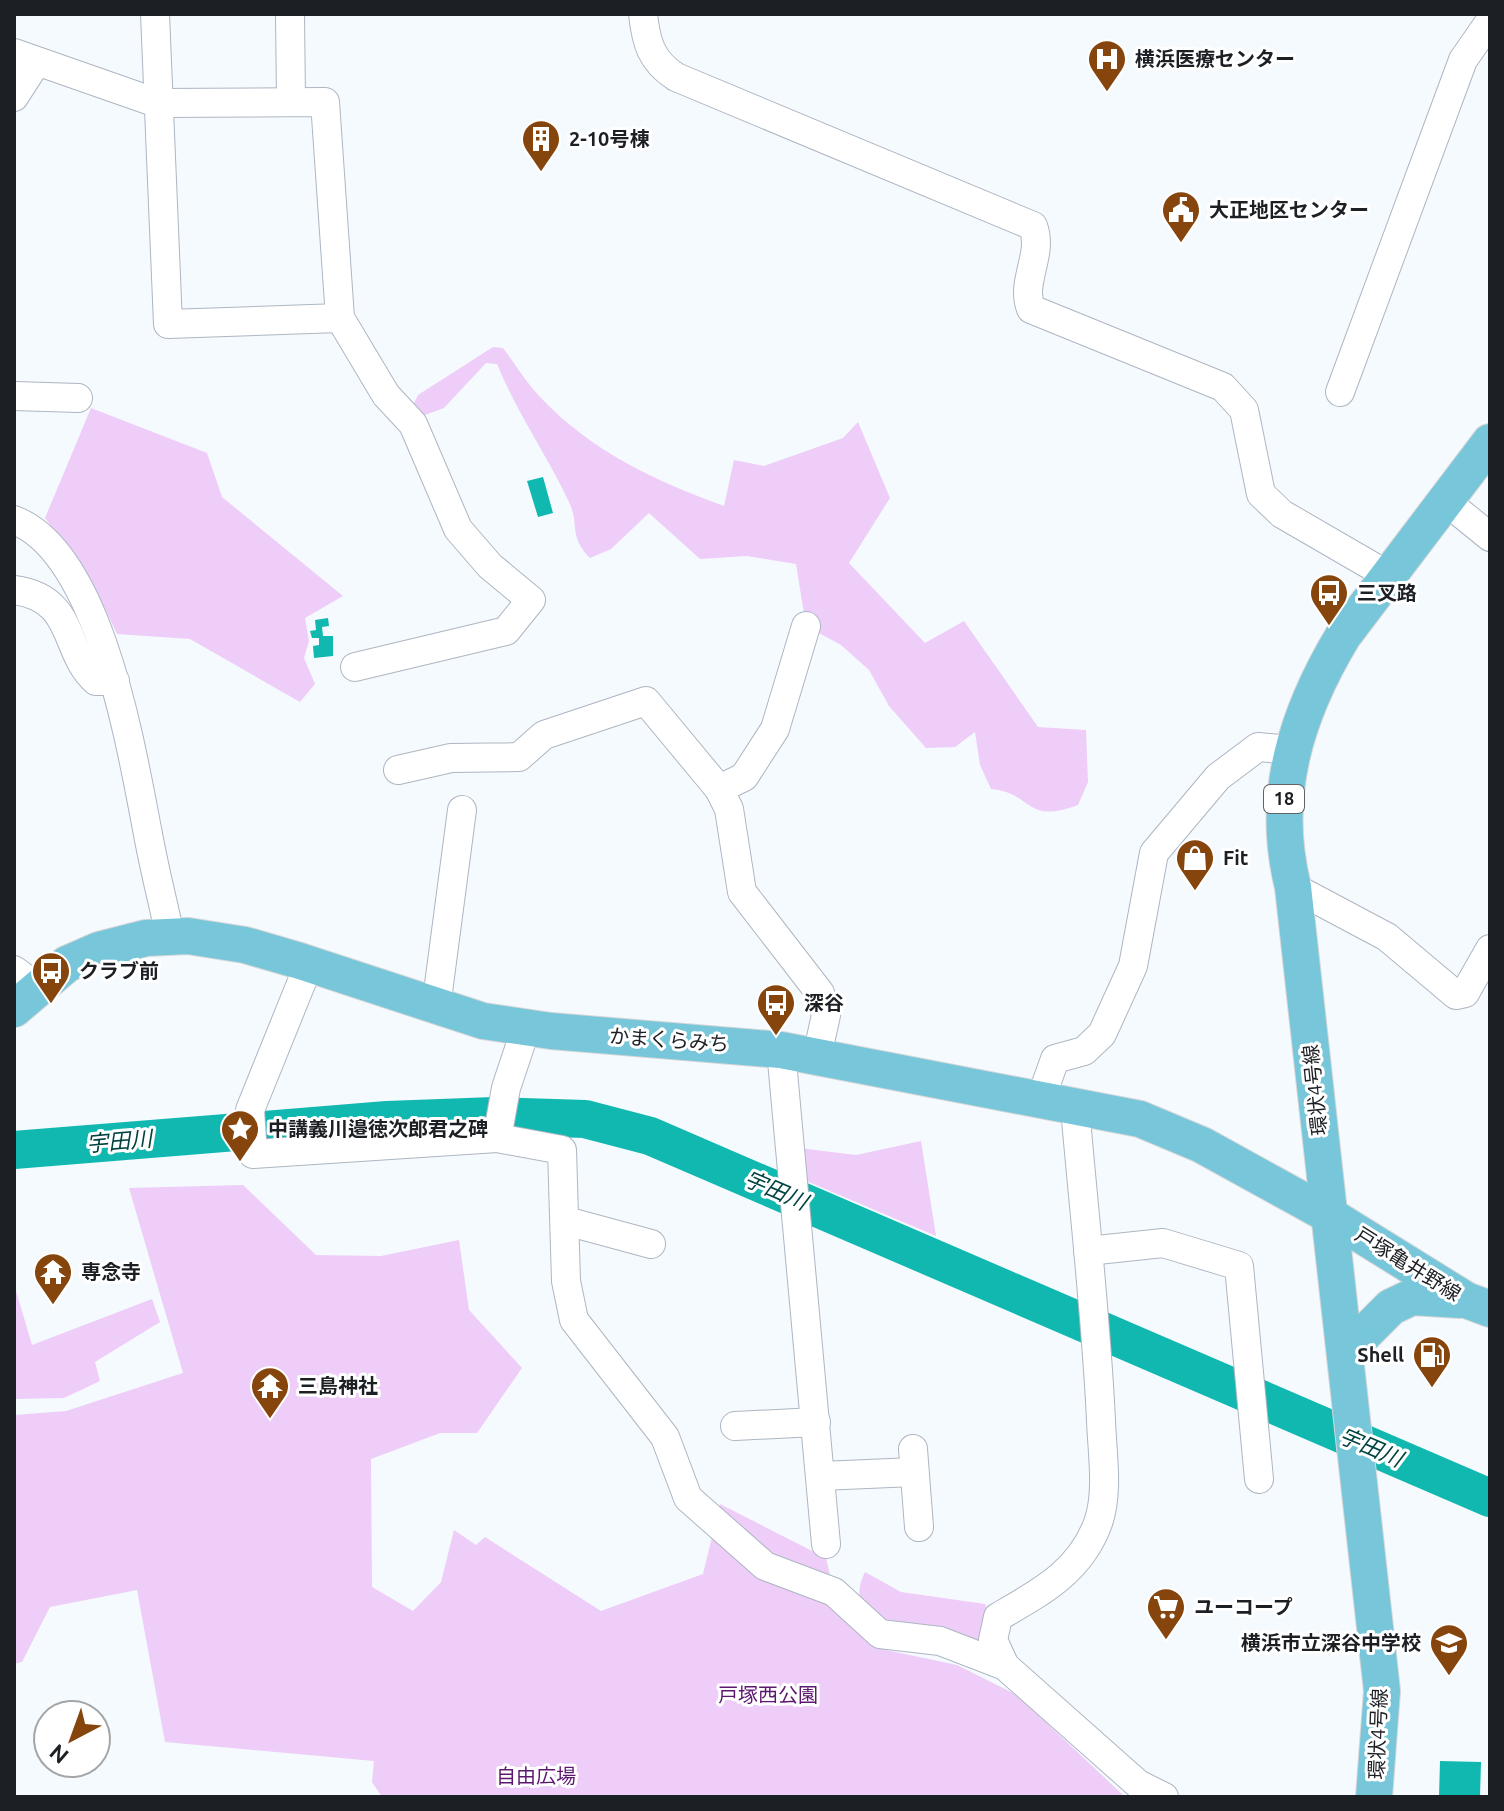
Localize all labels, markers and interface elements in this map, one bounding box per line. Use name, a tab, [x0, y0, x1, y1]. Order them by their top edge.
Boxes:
hospital icon: 横浜医療センター	[1086, 38, 1128, 93]
place label: 横浜医療センター	[1135, 47, 1295, 70]
building icon: 2-10号棟	[520, 118, 562, 173]
place label: 2-10号棟	[569, 127, 649, 150]
public building icon: 大正地区センター	[1160, 189, 1202, 244]
place label: 大正地区センター	[1209, 198, 1369, 221]
bus stop icon: 三叉路	[1308, 572, 1350, 627]
place label: 三叉路	[1357, 581, 1417, 604]
road number: 18	[1264, 785, 1304, 813]
shop icon: Fit	[1174, 837, 1216, 892]
place label: Fit	[1223, 846, 1249, 869]
bus stop icon: クラブ前	[30, 950, 72, 1005]
place label: クラブ前	[79, 959, 159, 982]
bus stop icon: 深谷	[755, 982, 797, 1037]
place label: 深谷	[804, 991, 844, 1014]
street label: かまくらみち	[608, 1024, 730, 1055]
street label: 環状4号線	[1298, 1043, 1331, 1137]
place icon: 中講義川邉徳次郎君之碑	[219, 1108, 261, 1163]
place label: 中講義川邉徳次郎君之碑	[268, 1117, 488, 1140]
water label: 宇田川	[85, 1125, 155, 1156]
water label: 宇田川	[741, 1165, 813, 1215]
street label: 戸塚亀井野線	[1351, 1222, 1465, 1305]
temple icon: 専念寺	[32, 1251, 74, 1306]
place label: 専念寺	[81, 1260, 141, 1283]
fuel station icon: Shell	[1411, 1334, 1453, 1389]
place label: Shell	[1357, 1343, 1404, 1366]
temple icon: 三島神社	[249, 1365, 291, 1420]
place label: 三島神社	[298, 1374, 378, 1397]
water label: 宇田川	[1336, 1422, 1408, 1472]
supermarket icon: ユーコープ	[1145, 1586, 1187, 1641]
place label: ユーコープ	[1194, 1595, 1293, 1618]
school or university icon: 横浜市立深谷中学校	[1428, 1622, 1470, 1677]
place label: 横浜市立深谷中学校	[1241, 1631, 1421, 1654]
park label: 戸塚西公園	[718, 1683, 818, 1706]
street label: 環状4号線	[1364, 1688, 1391, 1780]
north arrow	[32, 1699, 112, 1779]
text: N	[44, 1740, 73, 1769]
park label: 自由広場	[496, 1764, 576, 1787]

